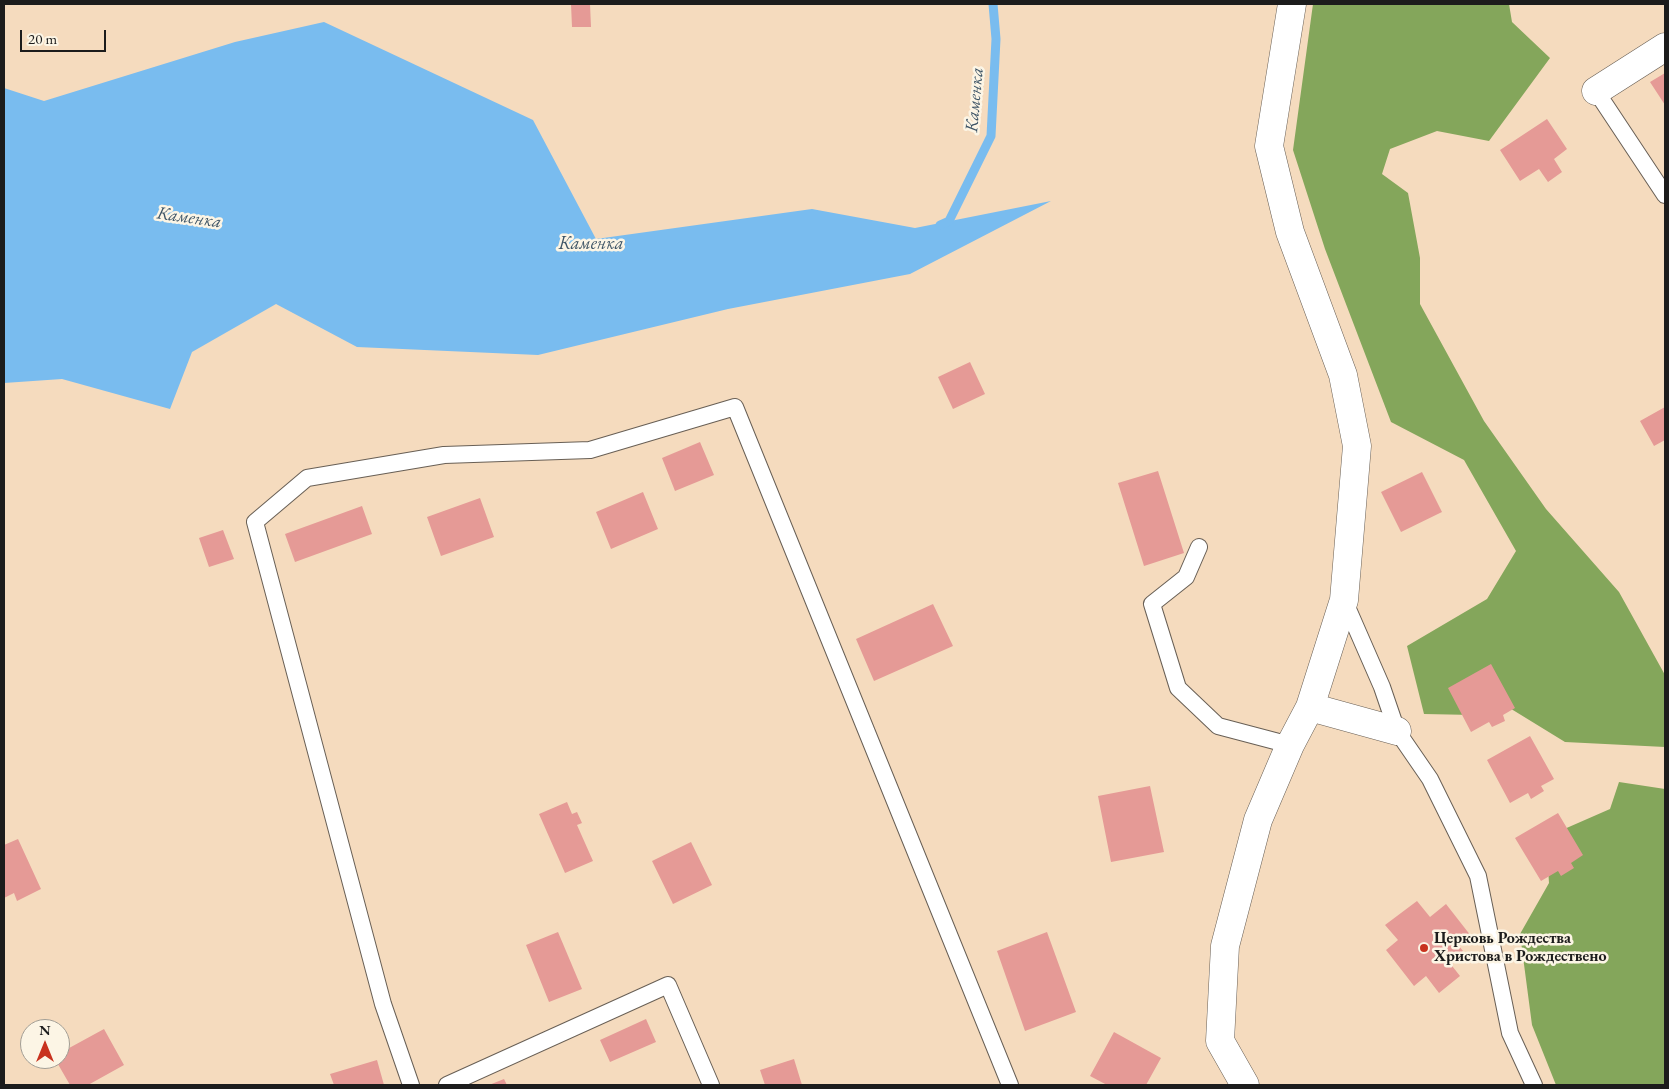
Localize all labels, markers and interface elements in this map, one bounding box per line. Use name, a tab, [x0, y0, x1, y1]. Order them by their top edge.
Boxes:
scale bar	[22, 20, 109, 52]
text: 20 m	[28, 29, 57, 48]
water label: Каменка	[961, 67, 989, 133]
water label: Каменка	[155, 203, 223, 233]
water label: Каменка	[559, 233, 623, 255]
place label: Церковь Рождества Христова в Рождествено	[1434, 929, 1607, 967]
marker: Церковь Рождества Христова в Рождествено	[1418, 942, 1430, 954]
north arrow	[20, 1019, 70, 1069]
text: N	[39, 1021, 51, 1039]

